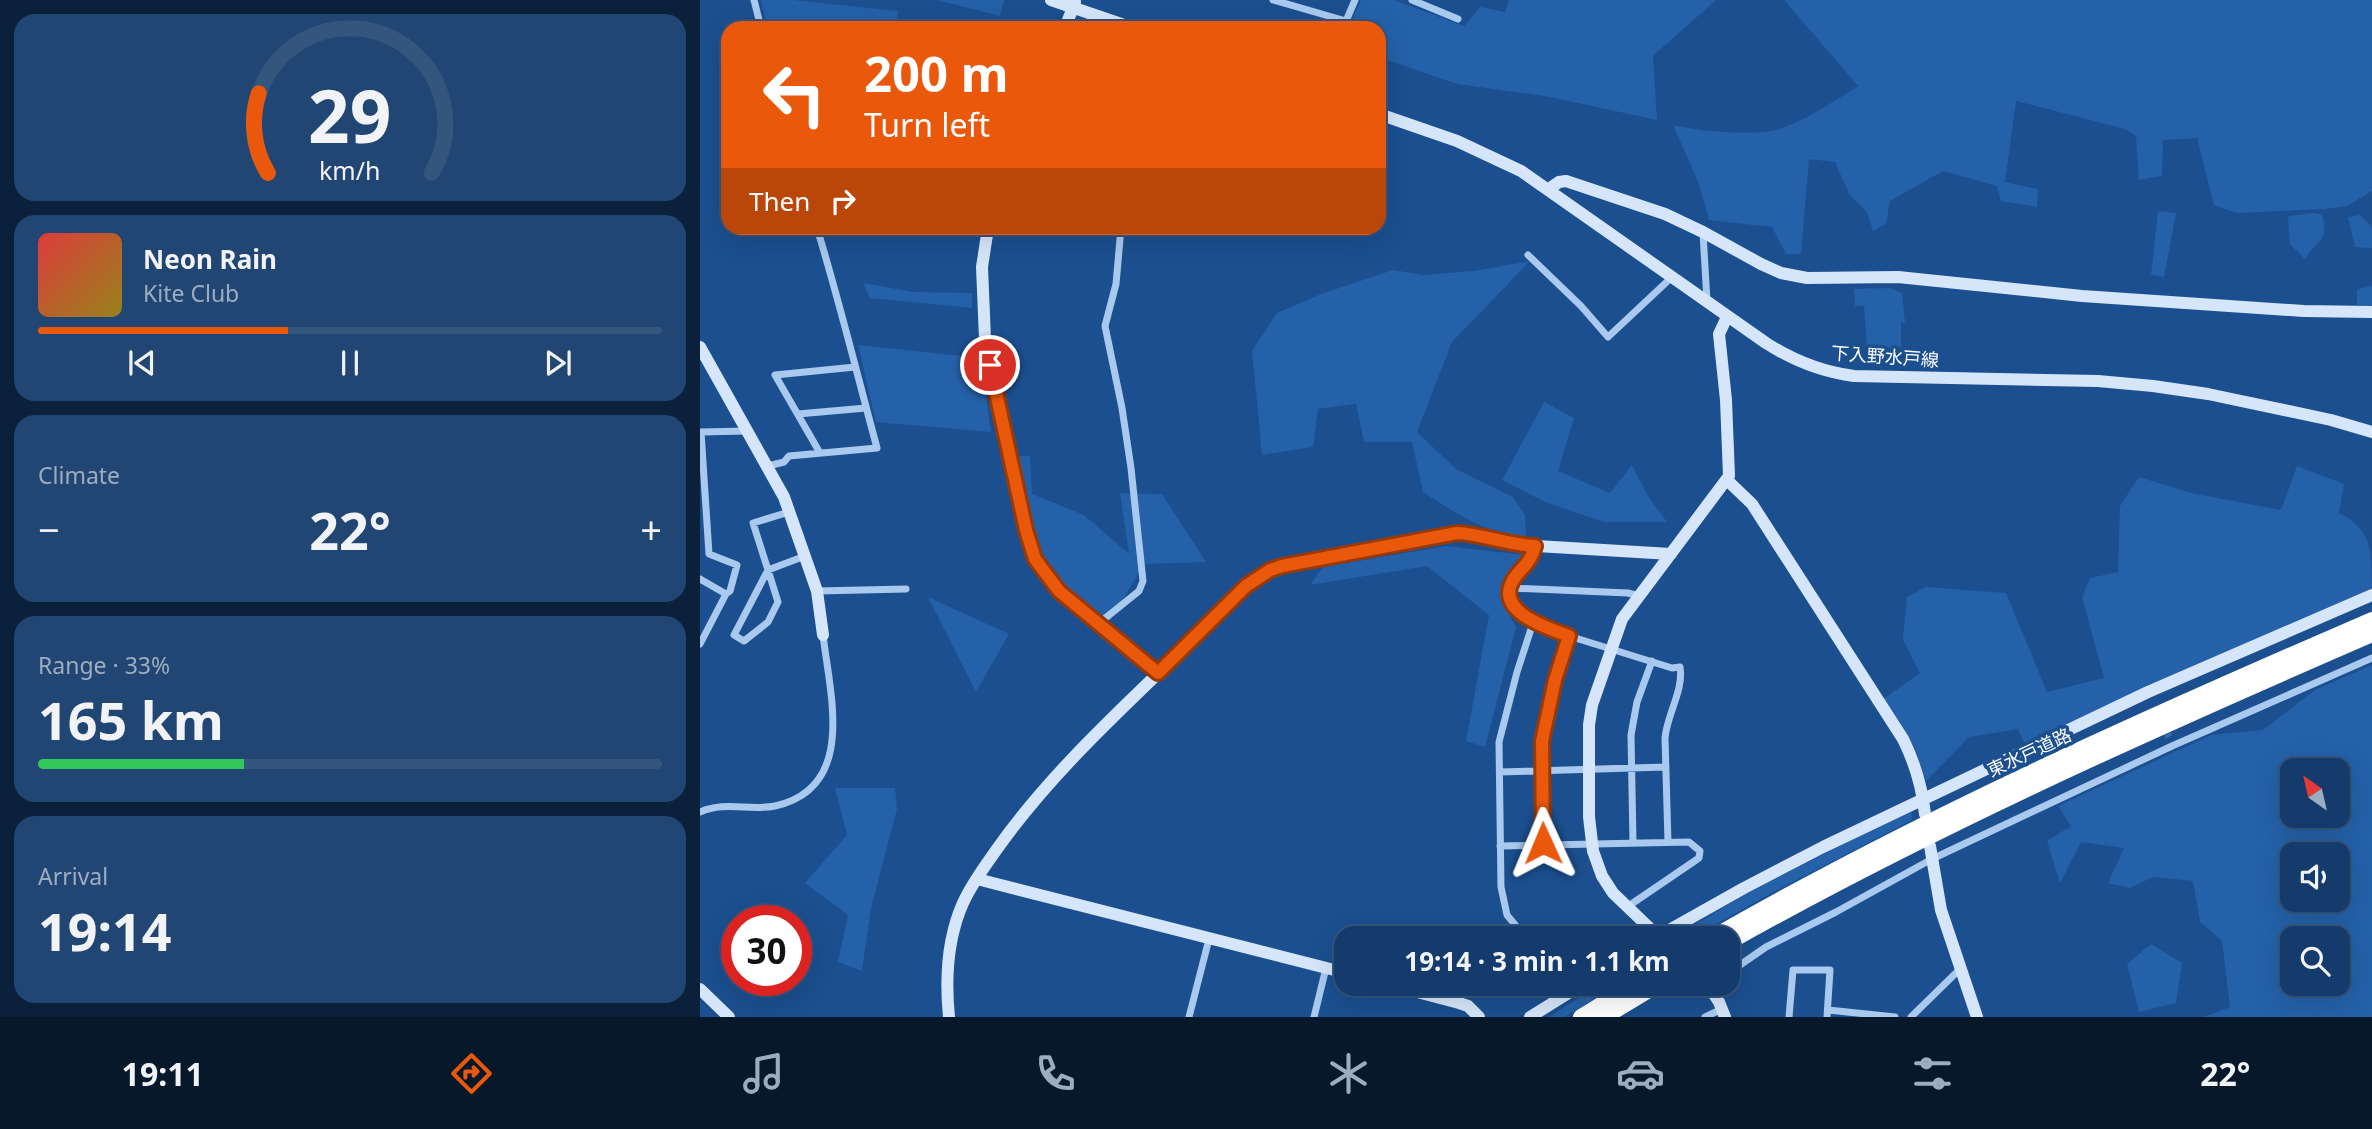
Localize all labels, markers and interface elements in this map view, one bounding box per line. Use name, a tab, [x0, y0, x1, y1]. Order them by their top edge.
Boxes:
text: 200 m	[864, 40, 1009, 106]
icon: left	[749, 49, 840, 140]
text: 29	[308, 66, 392, 165]
text: Turn left	[864, 103, 990, 146]
text: km/h	[319, 153, 381, 187]
icon: right	[824, 182, 862, 220]
text: Then	[749, 183, 810, 219]
text: Neon Rain	[143, 241, 277, 277]
text: Kite Club	[143, 277, 239, 309]
pin	[960, 335, 1020, 395]
street label: 下入野水戸線	[1830, 340, 1940, 372]
icon: previous	[123, 344, 161, 382]
icon: pause	[331, 344, 369, 382]
icon: next	[539, 344, 577, 382]
icon: arrive	[971, 346, 1009, 384]
text: Climate	[38, 459, 120, 491]
text: 22°	[309, 494, 391, 565]
text: −	[38, 503, 60, 555]
text: +	[640, 503, 662, 555]
text: Range · 33%	[38, 649, 170, 681]
text: 165 km	[38, 684, 224, 755]
street label: 東水戸道路	[1983, 722, 2075, 782]
north arrow	[2280, 758, 2350, 828]
map controls	[2280, 758, 2350, 996]
position arrow	[1506, 806, 1580, 880]
button: sound	[2280, 842, 2350, 912]
text: Arrival	[38, 860, 108, 892]
text: 19:14	[38, 895, 172, 966]
speed limit sign: 30	[721, 905, 812, 996]
button: search	[2280, 926, 2350, 996]
text: 19:14 · 3 min · 1.1 km	[1404, 943, 1670, 979]
icon: directions	[447, 1049, 496, 1098]
icon: music	[739, 1049, 788, 1098]
icon: phone	[1031, 1049, 1080, 1098]
icon: climate	[1324, 1049, 1373, 1098]
icon: car	[1616, 1049, 1665, 1098]
icon: filters	[1908, 1049, 1957, 1098]
text: 19:11	[122, 1052, 204, 1095]
text: 22°	[2200, 1052, 2250, 1095]

